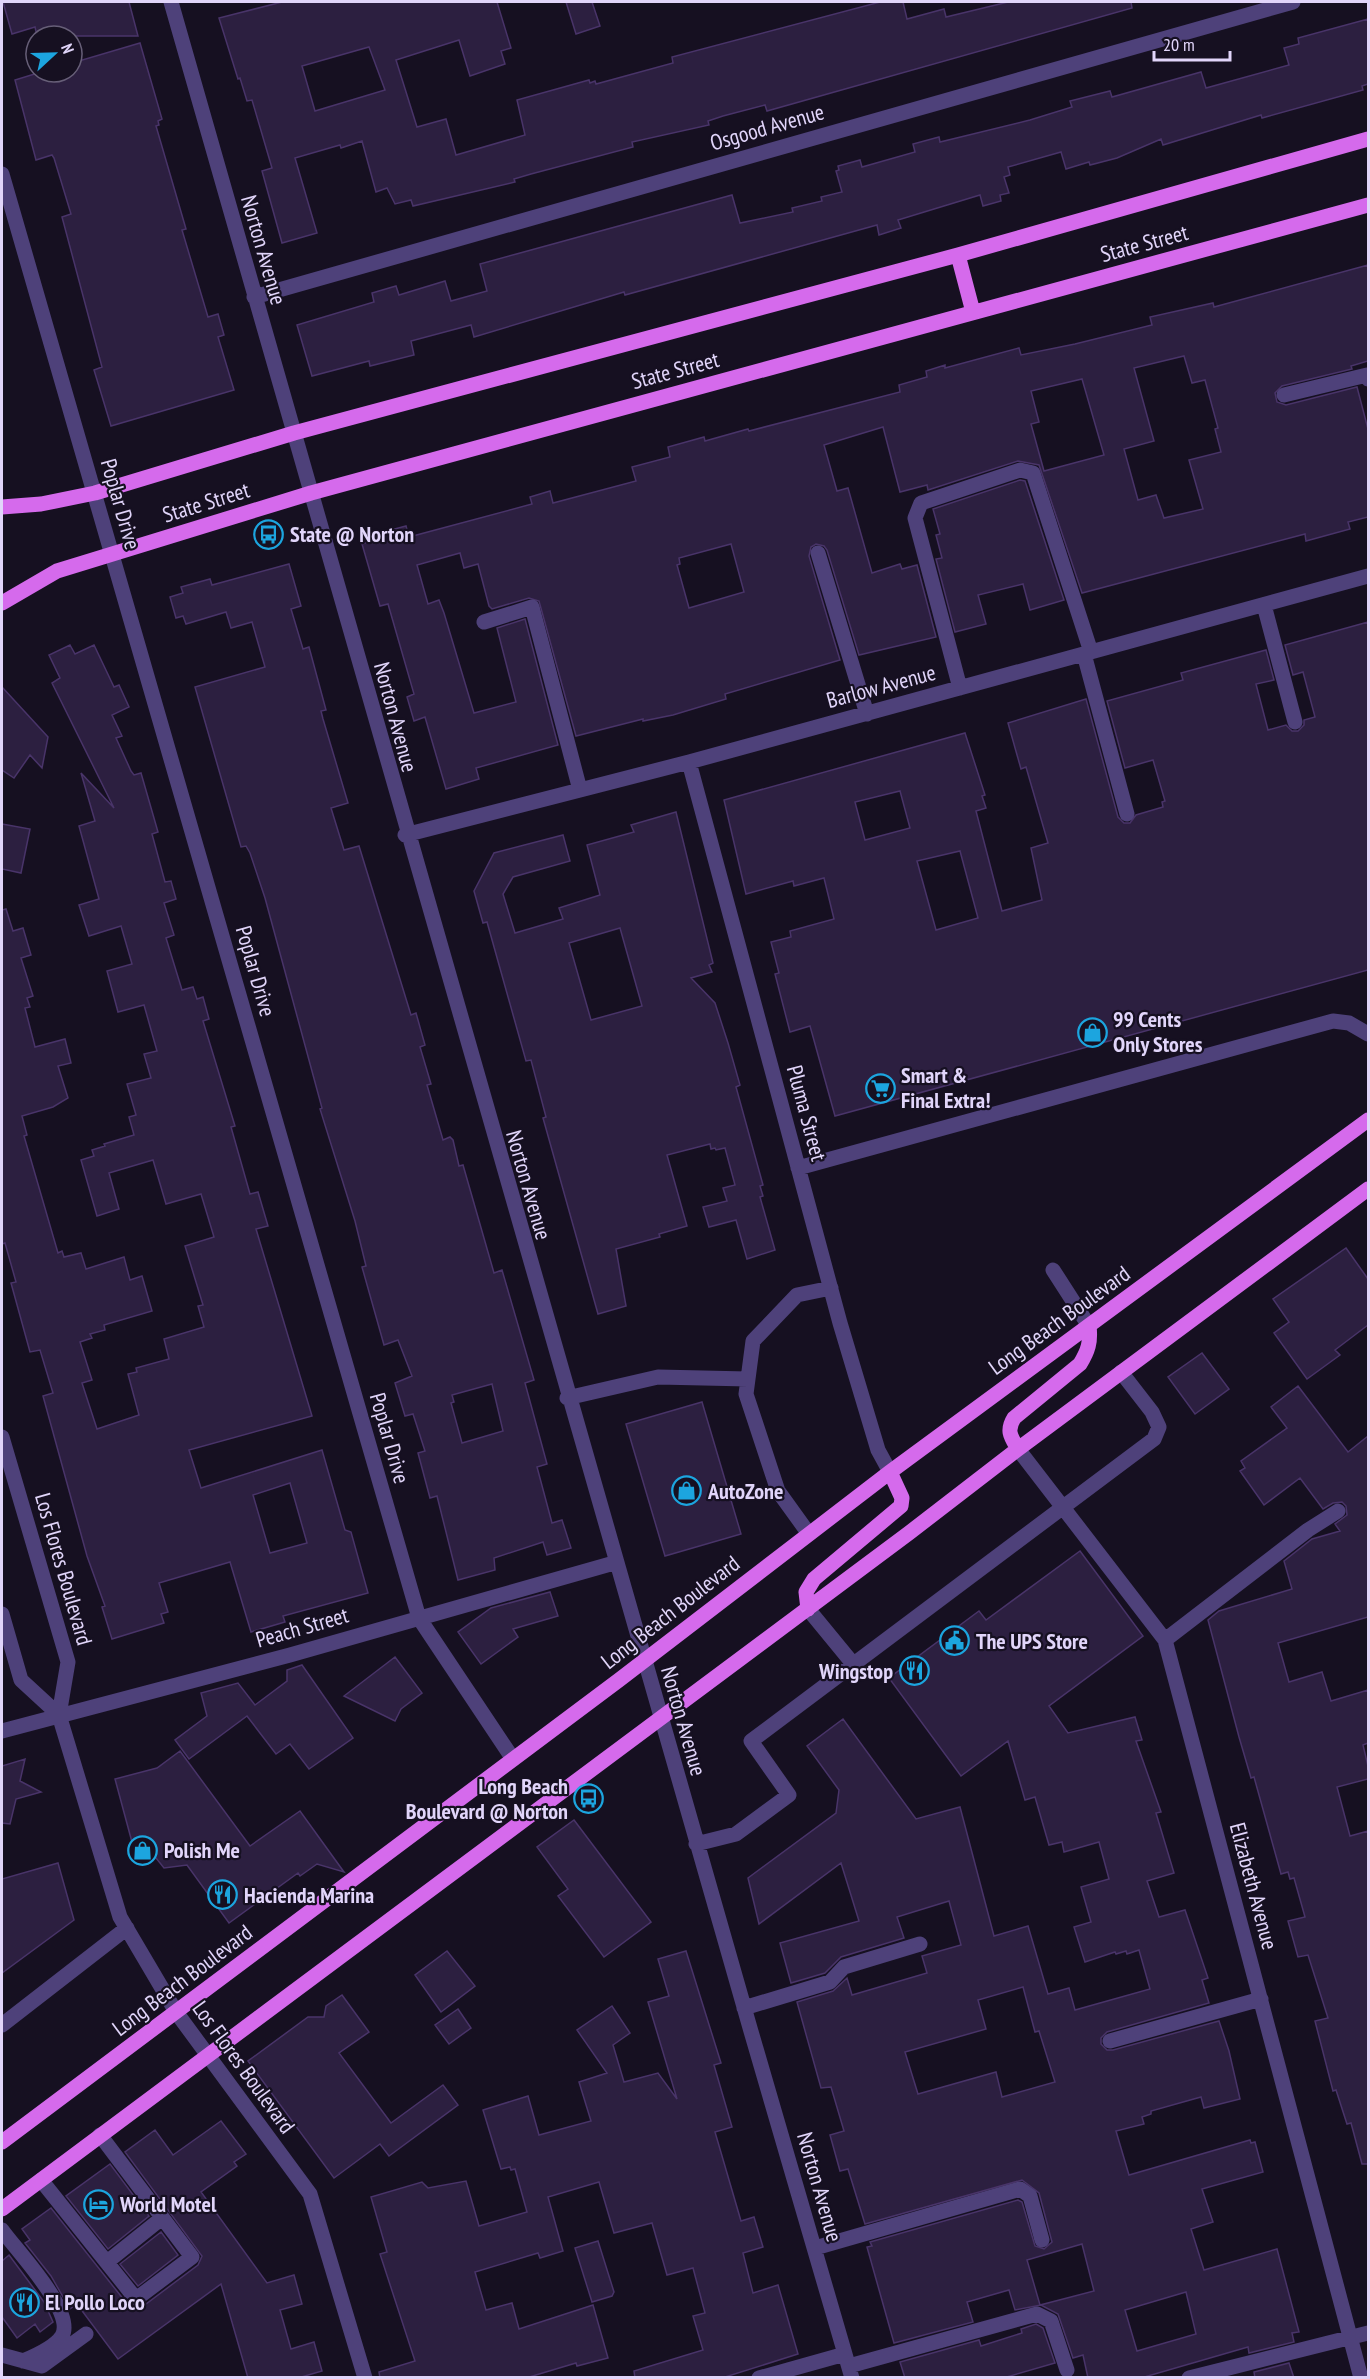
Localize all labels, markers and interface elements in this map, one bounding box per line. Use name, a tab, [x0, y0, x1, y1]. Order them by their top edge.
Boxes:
north arrow	[24, 24, 84, 84]
scale bar	[1154, 24, 1230, 62]
text: 20 m	[1163, 33, 1195, 56]
text: N	[57, 41, 79, 56]
street label: Osgood Avenue	[707, 97, 827, 157]
street label: Norton Avenue	[235, 192, 293, 308]
street label: State Street	[1097, 218, 1191, 268]
street label: State Street	[628, 345, 722, 395]
street label: Poplar Drive	[95, 455, 147, 553]
street label: State Street	[159, 476, 253, 528]
bus stop icon: State @ Norton	[253, 518, 285, 550]
place label: State @ Norton	[290, 520, 414, 548]
street label: Barlow Avenue	[823, 658, 939, 714]
street label: Norton Avenue	[368, 659, 424, 775]
street label: Poplar Drive	[230, 922, 282, 1020]
place label: 99 Cents Only Stores	[1113, 1005, 1203, 1058]
shop icon: 99 Cents Only Stores	[1076, 1016, 1108, 1048]
place label: Smart & Final Extra!	[901, 1061, 991, 1114]
street label: Pluma Street	[781, 1062, 833, 1164]
supermarket icon: Smart & Final Extra!	[864, 1072, 896, 1104]
street label: Norton Avenue	[500, 1127, 558, 1243]
street label: Long Beach Boulevard	[983, 1259, 1135, 1381]
street label: Poplar Drive	[364, 1389, 416, 1487]
shop icon: AutoZone	[671, 1475, 703, 1507]
place label: AutoZone	[707, 1477, 783, 1505]
street label: Los Flores Boulevard	[29, 1490, 99, 1648]
street label: Long Beach Boulevard	[595, 1549, 745, 1675]
street label: Peach Street	[253, 1600, 351, 1654]
public building icon: The UPS Store	[939, 1625, 971, 1657]
place label: The UPS Store	[976, 1627, 1088, 1655]
restaurant icon: Wingstop	[898, 1655, 930, 1687]
place label: Wingstop	[818, 1657, 893, 1685]
street label: Norton Avenue	[655, 1663, 713, 1779]
place label: Long Beach Boulevard @ Norton	[406, 1772, 568, 1825]
bus stop icon: Long Beach Boulevard @ Norton	[573, 1783, 605, 1815]
street label: Elizabeth Avenue	[1224, 1820, 1284, 1952]
shop icon: Polish Me	[127, 1834, 159, 1866]
place label: Polish Me	[164, 1836, 240, 1864]
restaurant icon: Hacienda Marina	[207, 1879, 239, 1911]
place label: Hacienda Marina	[244, 1881, 374, 1909]
street label: Long Beach Boulevard	[106, 1918, 258, 2042]
street label: Los Flores Boulevard	[187, 1995, 301, 2139]
street label: Norton Avenue	[791, 2129, 849, 2245]
hotel icon: World Motel	[83, 2188, 115, 2220]
place label: World Motel	[119, 2190, 217, 2218]
restaurant icon: El Pollo Loco	[8, 2286, 40, 2318]
place label: El Pollo Loco	[45, 2288, 145, 2316]

